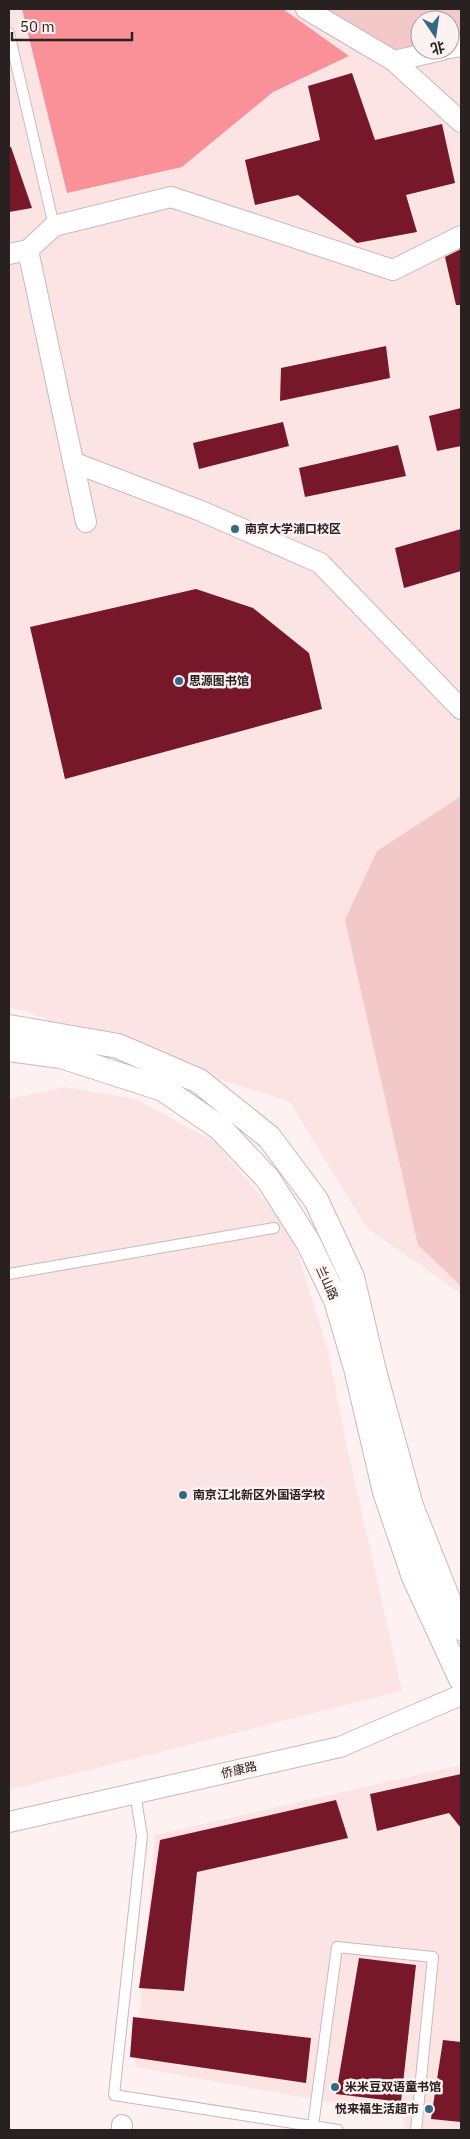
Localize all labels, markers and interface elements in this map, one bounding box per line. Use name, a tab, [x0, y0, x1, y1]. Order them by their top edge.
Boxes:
scale bar	[12, 10, 132, 42]
north arrow	[410, 10, 460, 60]
text: 50 m	[20, 17, 55, 36]
text: 北	[429, 37, 447, 58]
place label: 南京大学浦口校区	[245, 521, 341, 536]
marker: 南京大学浦口校区	[229, 523, 241, 535]
place label: 思源图书馆	[189, 673, 249, 688]
marker: 思源图书馆	[173, 675, 185, 687]
street label: 兰山路	[313, 1263, 342, 1302]
place label: 南京江北新区外国语学校	[193, 1487, 325, 1502]
marker: 南京江北新区外国语学校	[177, 1489, 189, 1501]
street label: 侨康路	[220, 1758, 258, 1781]
place label: 米米豆双语童书馆	[345, 2079, 441, 2094]
marker: 米米豆双语童书馆	[329, 2081, 341, 2093]
place label: 悦来福生活超市	[335, 2101, 419, 2116]
marker: 悦来福生活超市	[423, 2103, 435, 2115]

